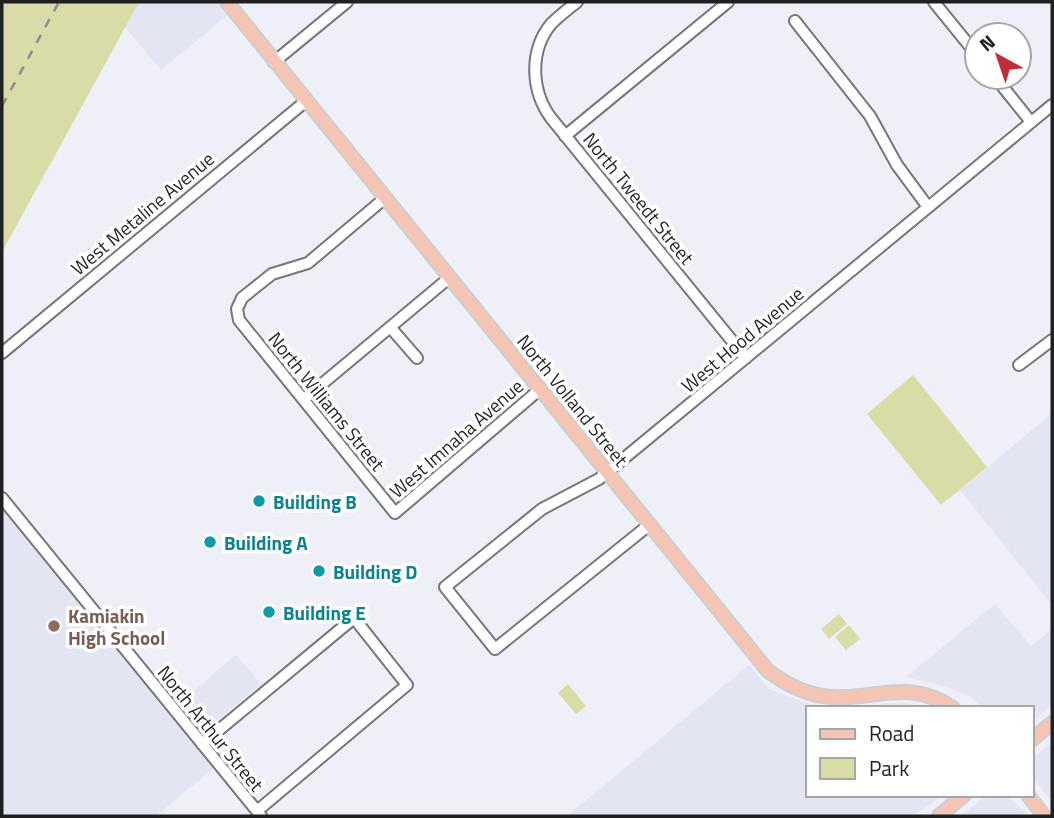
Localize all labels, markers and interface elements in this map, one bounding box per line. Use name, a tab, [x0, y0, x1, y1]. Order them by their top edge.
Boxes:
north arrow	[963, 21, 1033, 91]
text: N	[972, 27, 1001, 58]
street label: North Tweedt Street	[577, 126, 702, 271]
street label: West Metaline Avenue	[64, 144, 220, 282]
street label: West Hood Avenue	[674, 279, 810, 399]
street label: North Williams Street	[262, 325, 393, 477]
street label: North Volland Street	[511, 328, 636, 473]
street label: West Imnaha Avenue	[383, 372, 529, 504]
place label: Building B	[273, 487, 357, 516]
marker: Building B	[251, 493, 267, 509]
place label: Building A	[224, 528, 308, 557]
marker: Building A	[202, 534, 218, 550]
place label: Building D	[333, 557, 417, 586]
marker: Building D	[311, 563, 327, 579]
place label: Building E	[283, 598, 366, 627]
place label: Kamiakin High School	[68, 601, 165, 652]
marker: Building E	[261, 604, 277, 620]
marker: Kamiakin High School	[46, 618, 62, 634]
street label: North Arthur Street	[151, 659, 271, 798]
legend	[806, 706, 1033, 797]
text: Road	[869, 717, 914, 749]
text: Park	[869, 752, 909, 784]

